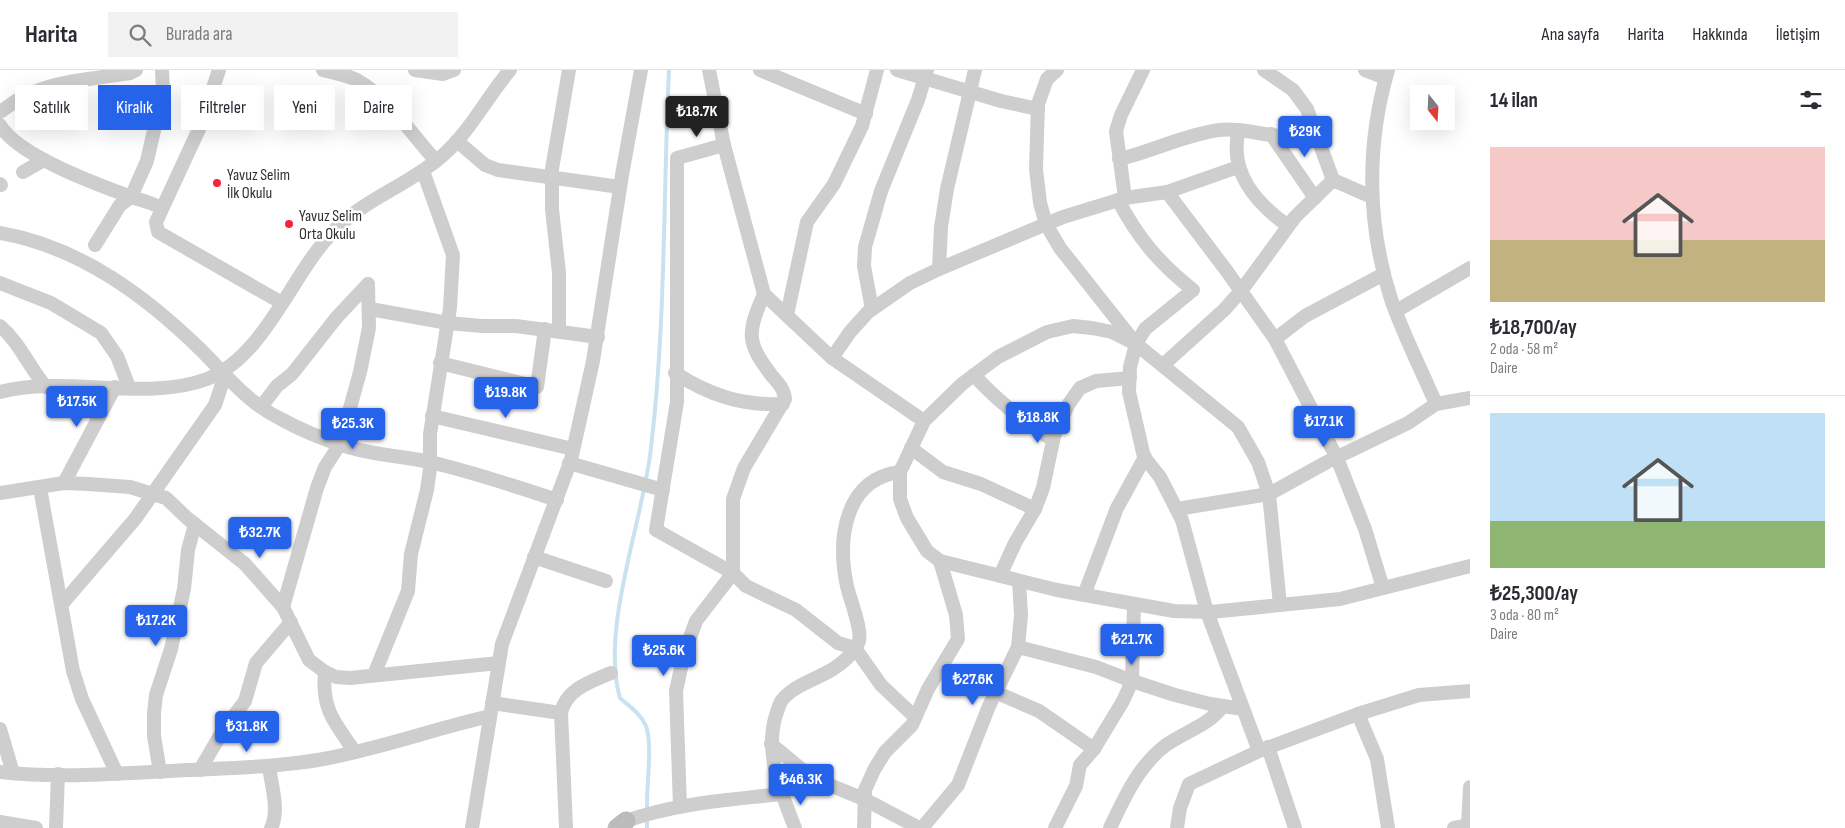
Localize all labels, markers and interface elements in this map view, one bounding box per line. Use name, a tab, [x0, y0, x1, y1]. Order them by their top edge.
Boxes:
search box	[108, 12, 458, 57]
text: Harita	[25, 20, 78, 49]
icon: search	[126, 21, 154, 49]
text: Burada ara	[166, 23, 233, 46]
text: Ana sayfa	[1542, 24, 1599, 45]
text: Harita	[1627, 24, 1664, 45]
text: Hakkında	[1692, 24, 1748, 45]
text: İletişim	[1776, 24, 1820, 45]
chip: Satılık	[15, 85, 88, 130]
chip: Kiralık	[98, 85, 171, 130]
chip: Filtreler	[181, 85, 264, 130]
chip: Yeni	[274, 85, 335, 130]
chip: Daire	[345, 85, 412, 130]
north arrow	[1410, 85, 1455, 130]
map controls	[1410, 85, 1455, 130]
icon: filters	[1797, 86, 1825, 114]
text: 14 ilan	[1490, 88, 1538, 113]
pin: ₺18.7K	[656, 96, 738, 138]
text: ₺18.7K	[677, 102, 717, 121]
pin: ₺29K	[1275, 116, 1335, 158]
text: ₺29K	[1289, 122, 1321, 141]
place label: Yavuz Selim İlk Okulu	[227, 166, 290, 203]
marker: Yavuz Selim İlk Okulu	[211, 177, 223, 189]
icon: home	[1613, 180, 1703, 270]
place label: Yavuz Selim Orta Okulu	[299, 207, 362, 244]
marker: Yavuz Selim Orta Okulu	[283, 218, 295, 230]
text: ₺18,700/ay	[1490, 315, 1577, 340]
text: 2 oda · 58 m²	[1490, 340, 1558, 359]
text: Daire	[1490, 359, 1518, 378]
pin: ₺19.8K	[465, 376, 547, 419]
text: ₺19.8K	[485, 383, 527, 402]
pin: ₺17.5K	[36, 386, 118, 428]
text: ₺17.5K	[57, 392, 97, 411]
pin: ₺18.8K	[997, 402, 1079, 444]
pin: ₺17.1K	[1283, 406, 1365, 448]
pin: ₺25.3K	[312, 408, 394, 450]
text: ₺18.8K	[1017, 408, 1059, 427]
text: ₺17.1K	[1305, 412, 1343, 431]
text: ₺25.3K	[332, 414, 374, 433]
icon: home	[1613, 445, 1703, 535]
pin: ₺32.7K	[219, 516, 301, 559]
text: ₺32.7K	[239, 523, 281, 542]
text: ₺25,300/ay	[1490, 581, 1578, 606]
pin: ₺17.2K	[115, 604, 197, 647]
text: 3 oda · 80 m²	[1490, 606, 1559, 625]
text: ₺17.2K	[136, 611, 176, 630]
pin: ₺21.7K	[1091, 624, 1173, 666]
text: Daire	[1490, 625, 1518, 644]
text: ₺21.7K	[1112, 630, 1152, 649]
pin: ₺25.6K	[623, 634, 705, 677]
text: ₺25.6K	[643, 641, 685, 660]
pin: ₺27.6K	[932, 664, 1014, 706]
text: ₺27.6K	[953, 670, 993, 689]
pin: ₺31.8K	[206, 710, 288, 753]
text: ₺31.8K	[226, 717, 268, 736]
pin: ₺46.3K	[760, 764, 842, 806]
text: ₺46.3K	[780, 770, 822, 789]

